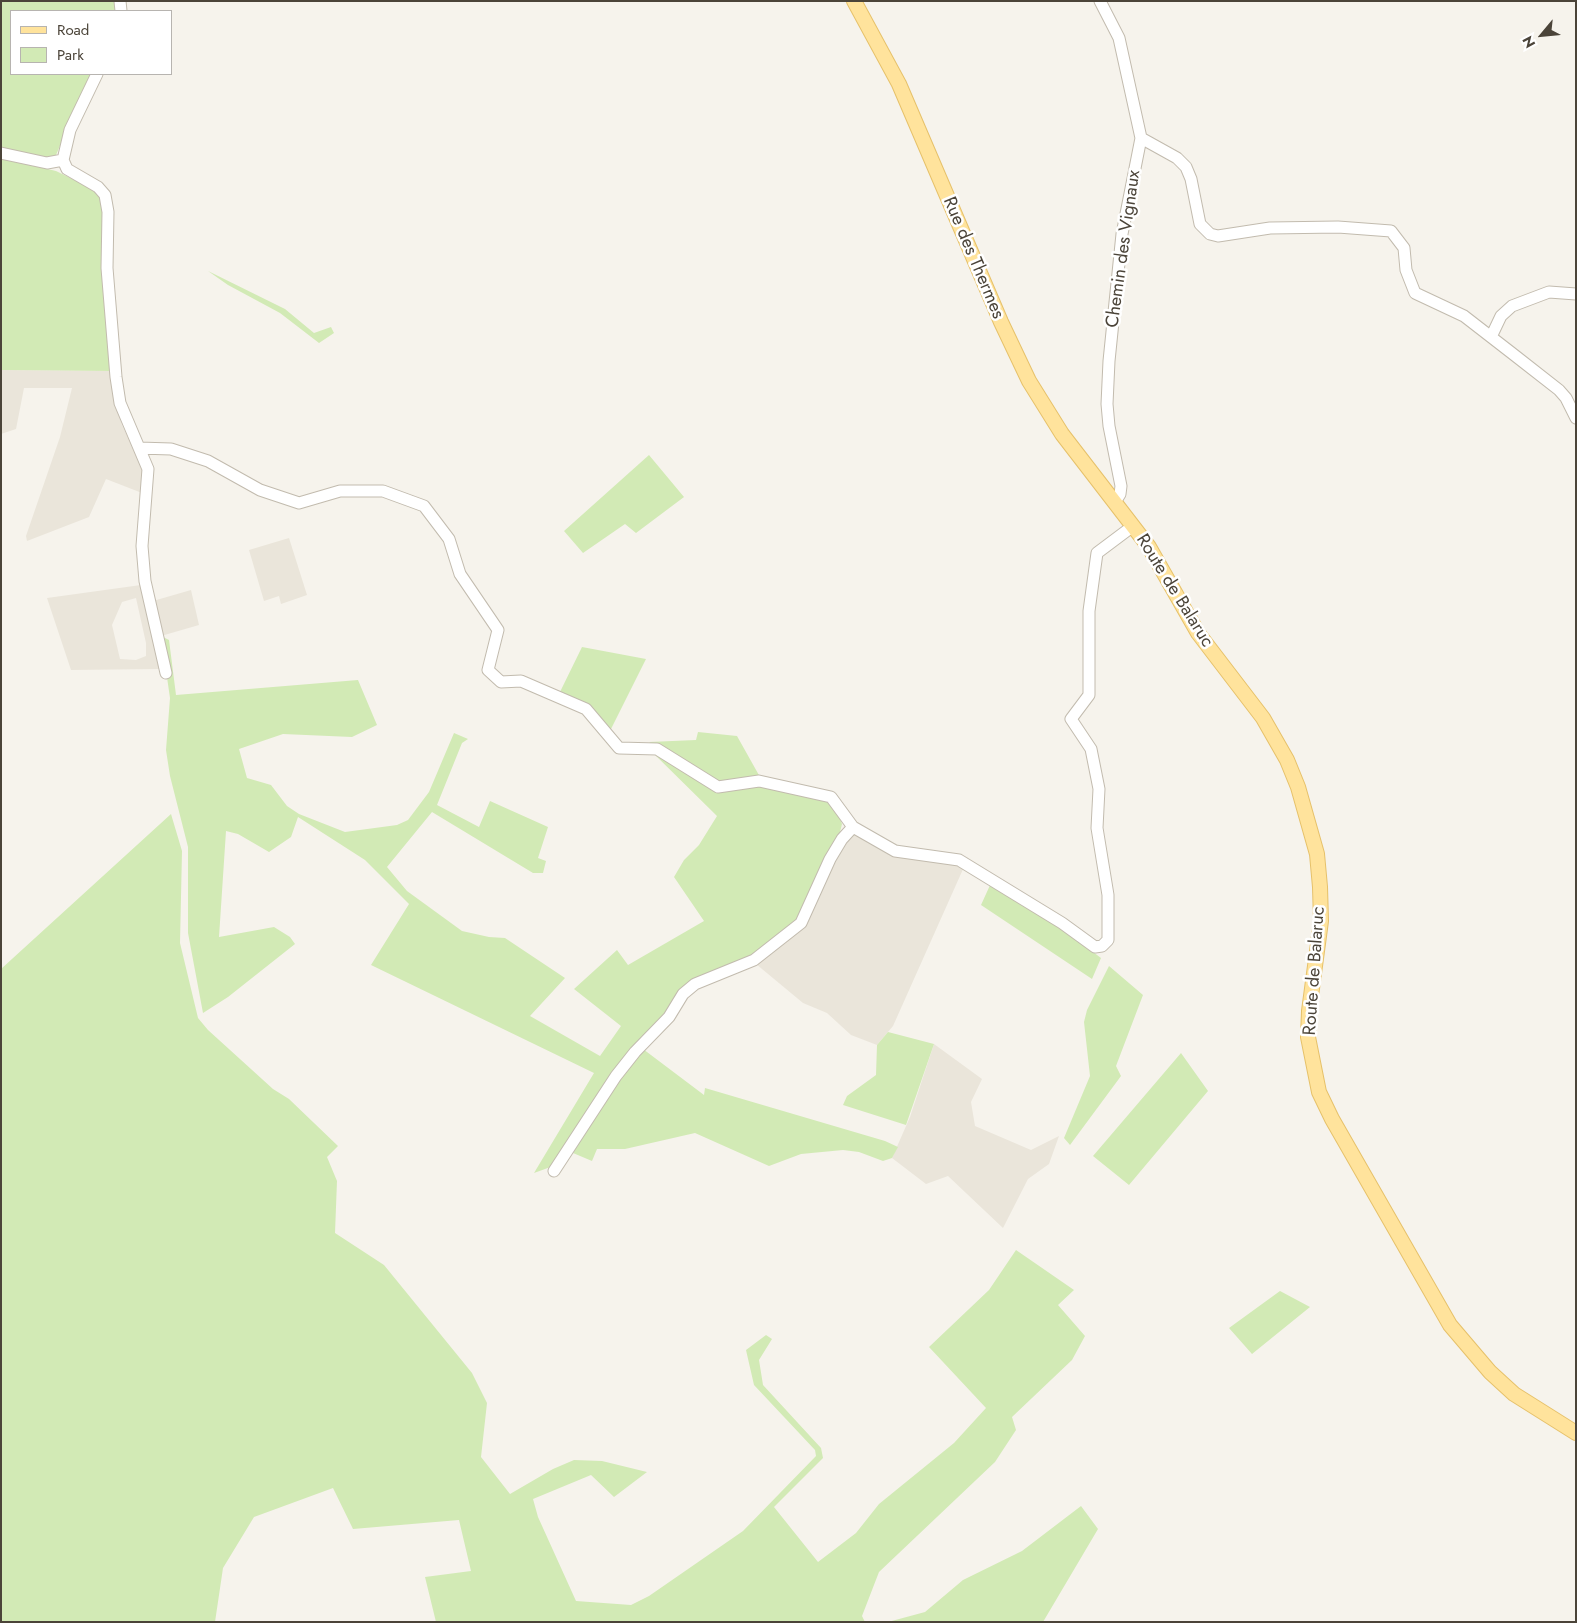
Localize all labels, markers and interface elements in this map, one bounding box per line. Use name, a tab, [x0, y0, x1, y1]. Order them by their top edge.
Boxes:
legend	[10, 10, 172, 75]
north arrow	[1517, 10, 1567, 60]
text: Road	[57, 19, 89, 41]
text: N	[1517, 32, 1540, 52]
text: Park	[57, 44, 84, 66]
street label: Chemin des Vignaux	[1102, 169, 1146, 329]
street label: Rue des Thermes	[938, 194, 1008, 322]
street label: Route de Balaruc	[1131, 531, 1217, 651]
street label: Route de Balaruc	[1300, 906, 1330, 1036]

